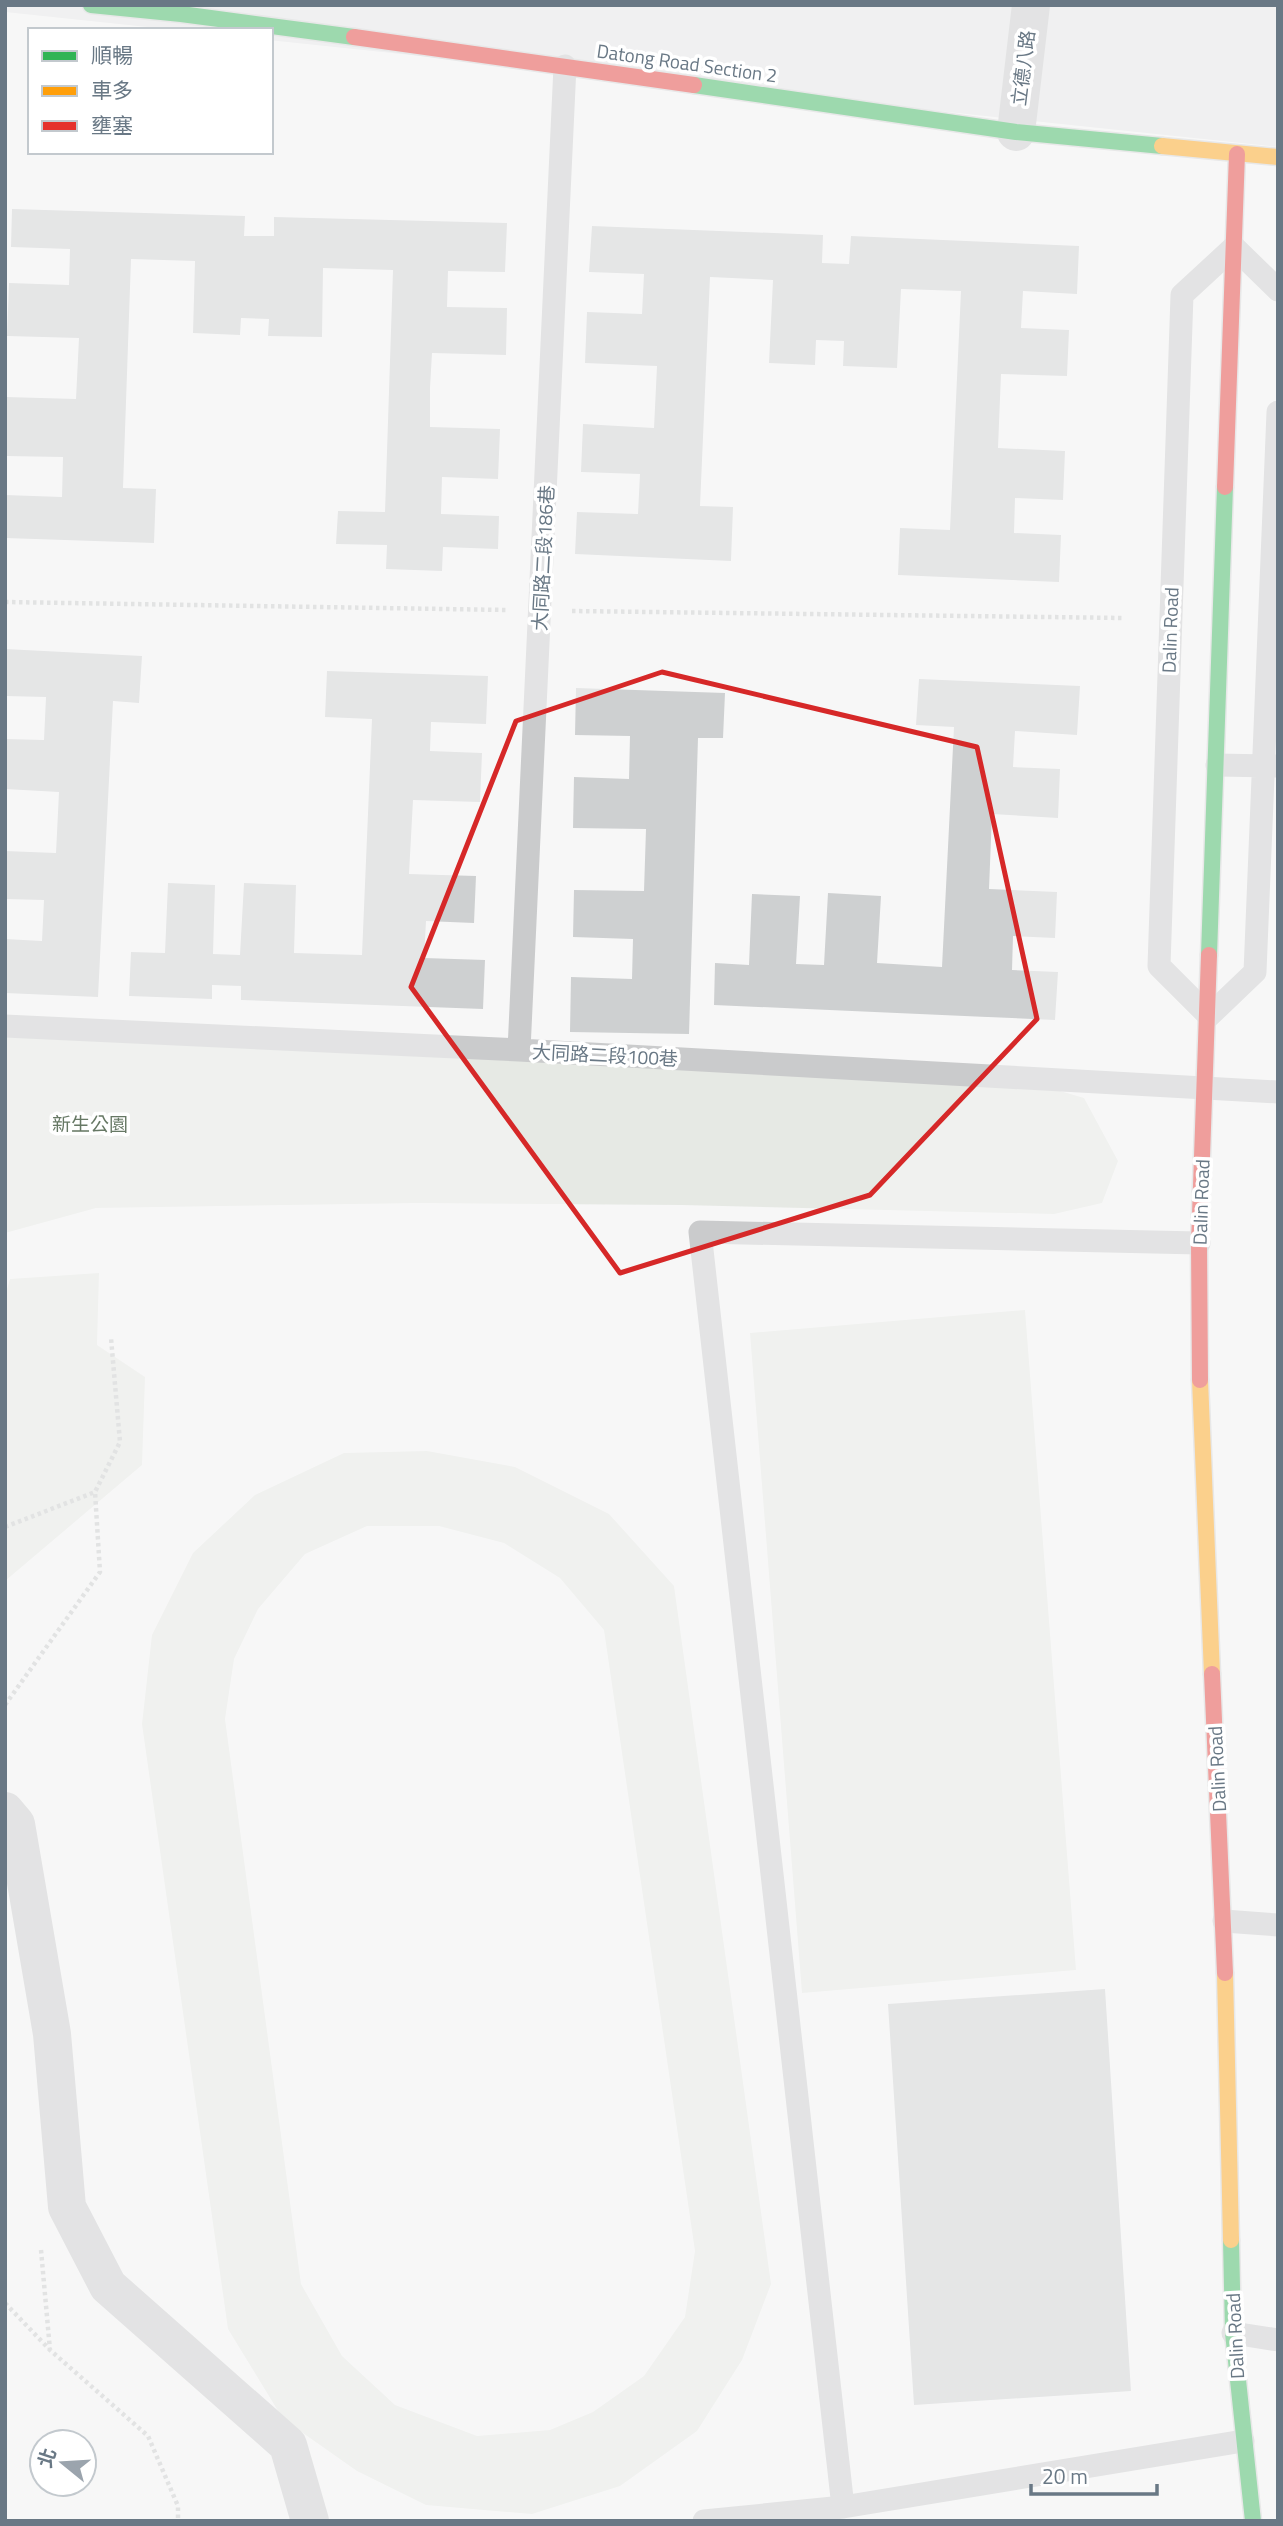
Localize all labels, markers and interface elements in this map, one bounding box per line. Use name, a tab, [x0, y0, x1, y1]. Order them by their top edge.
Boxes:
legend	[28, 28, 273, 154]
street label: 立德八路	[1003, 28, 1042, 107]
street label: Datong Road Section 2	[595, 35, 779, 90]
text: 順暢	[91, 39, 133, 71]
text: 車多	[91, 74, 133, 106]
text: 壅塞	[91, 109, 133, 141]
street label: 大同路二段186巷	[524, 484, 561, 632]
street label: Dalin Road	[1154, 587, 1185, 673]
street label: 大同路二段100巷	[531, 1036, 679, 1073]
park label: 新生公園	[52, 1109, 128, 1138]
street label: Dalin Road	[1185, 1159, 1216, 1245]
street label: Dalin Road	[1200, 1725, 1233, 1813]
street label: Dalin Road	[1218, 2292, 1251, 2380]
north arrow	[28, 2428, 98, 2498]
text: 北	[30, 2444, 63, 2471]
scale bar	[1031, 2452, 1157, 2496]
text: 20 m	[1042, 2460, 1088, 2492]

